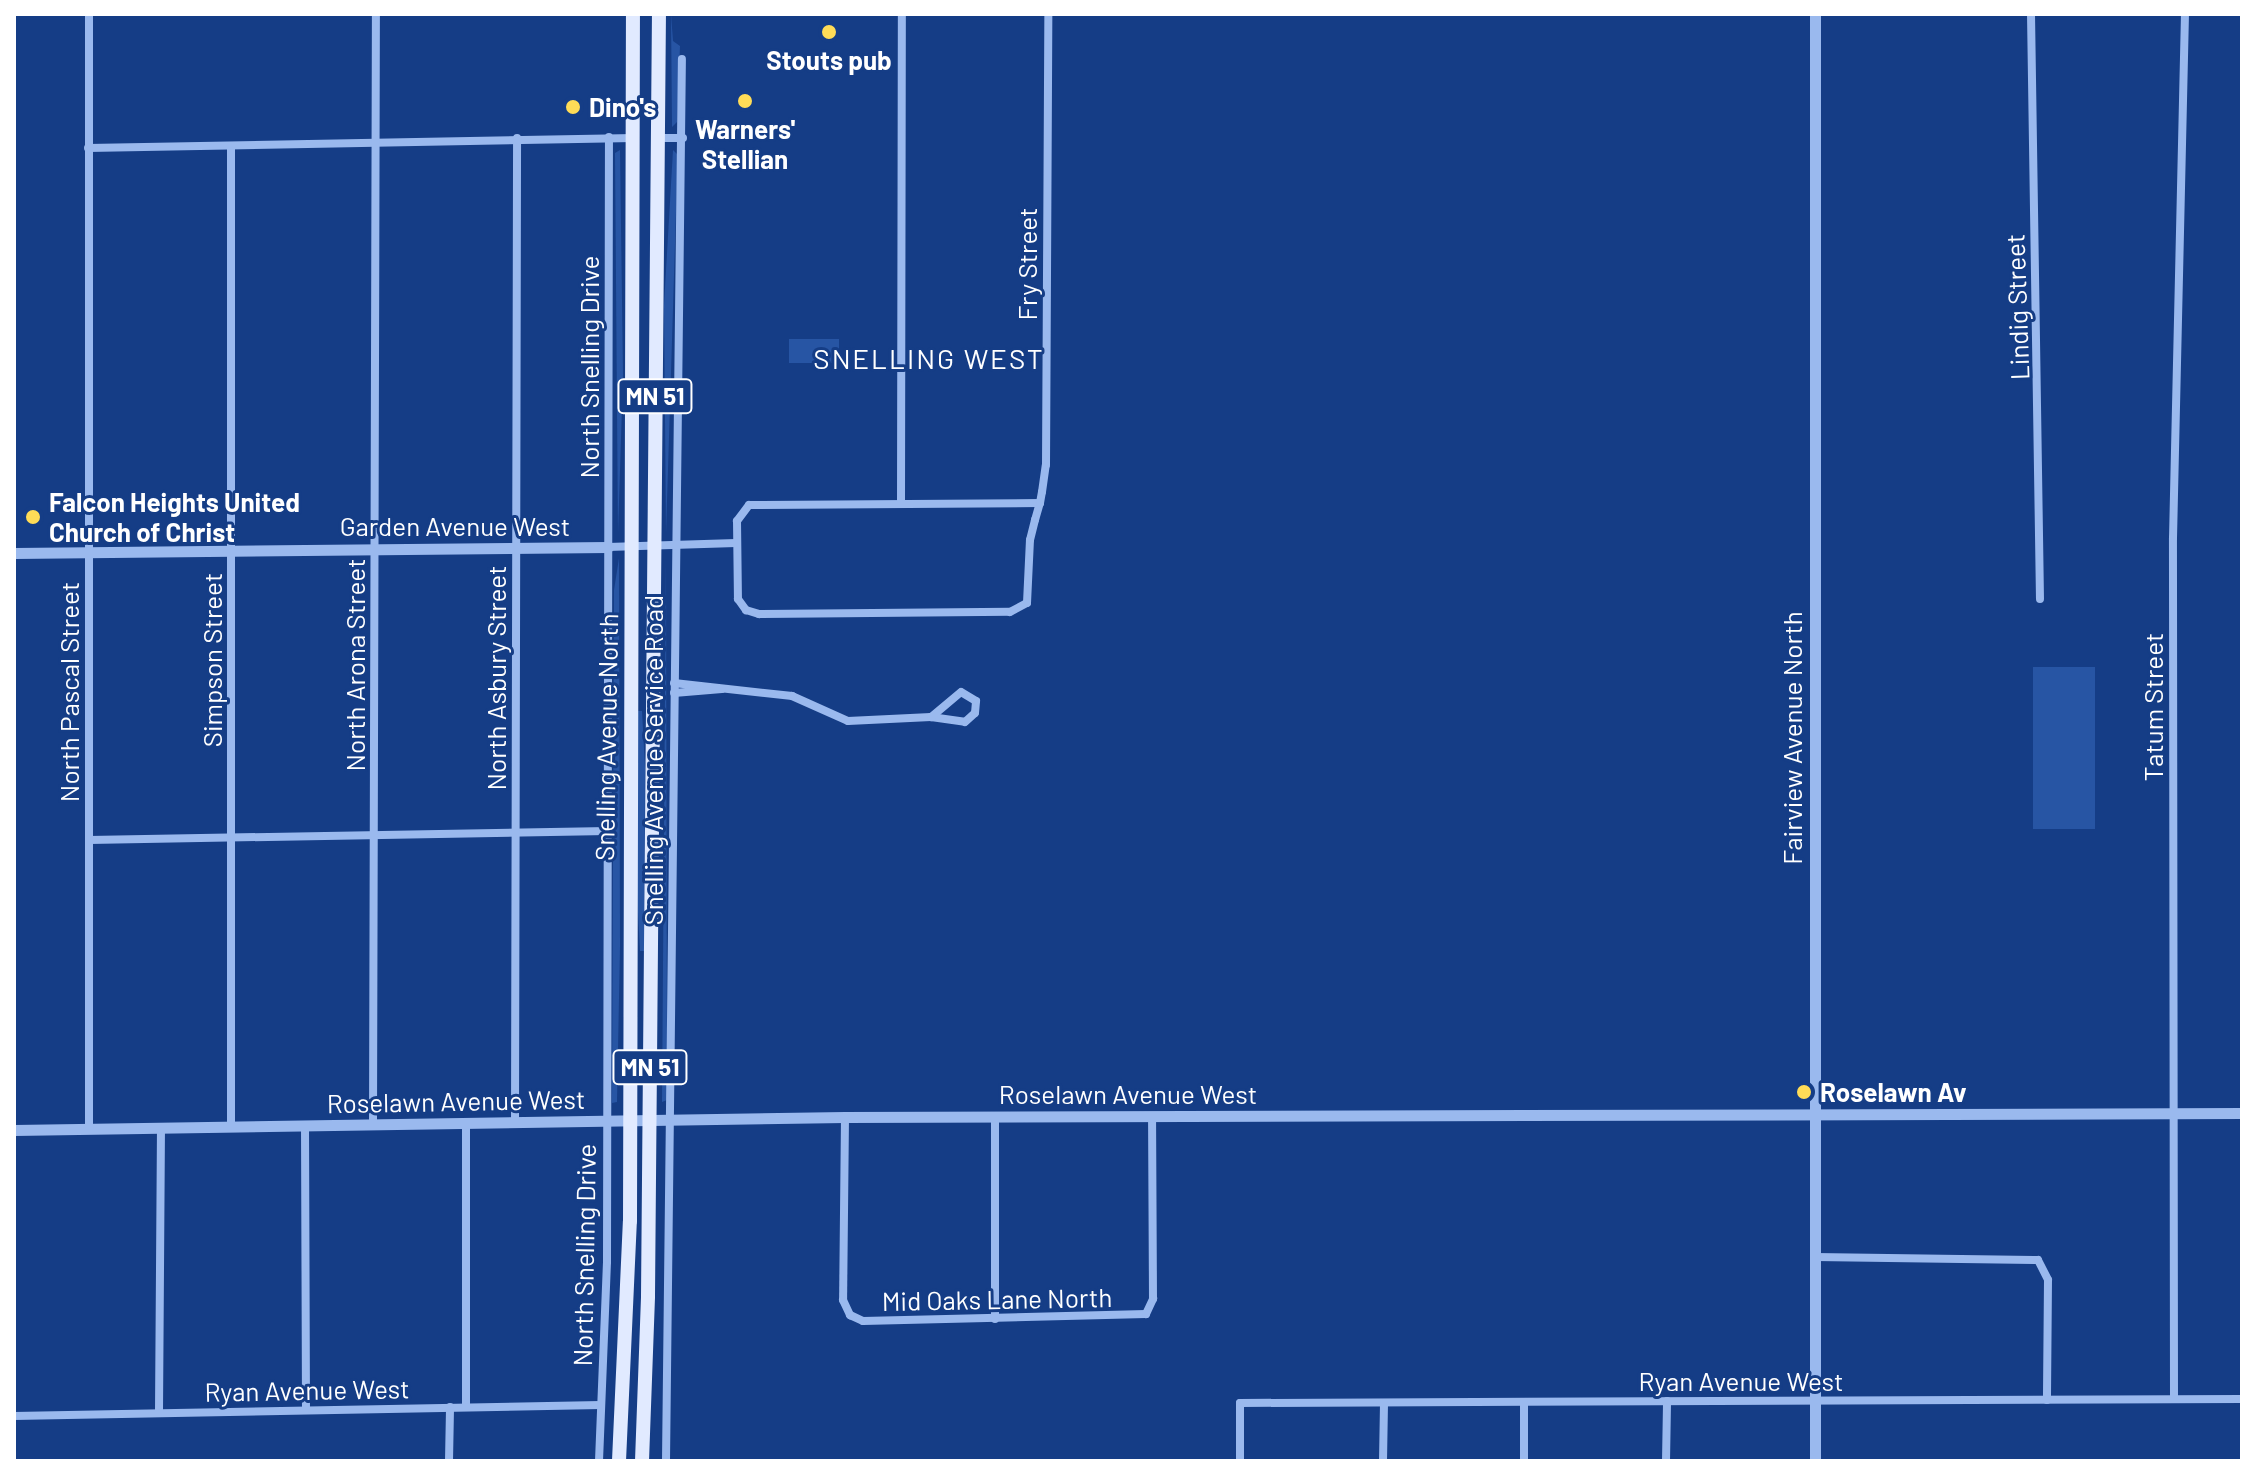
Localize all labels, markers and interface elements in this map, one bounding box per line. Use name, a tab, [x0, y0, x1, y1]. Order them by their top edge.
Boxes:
marker: Stouts pub	[820, 23, 838, 41]
place label: Stouts pub	[766, 44, 892, 76]
place label: Dino's	[589, 91, 656, 123]
marker: Warners' Stellian	[736, 92, 754, 110]
marker: Dino's	[564, 98, 582, 116]
place label: Warners' Stellian	[695, 113, 795, 174]
street label: Fry Street	[1011, 208, 1043, 320]
street label: Lindig Street	[1999, 233, 2035, 381]
street label: North Snelling Drive	[573, 256, 605, 478]
district label: SNELLING WEST	[813, 341, 1045, 375]
road number: MN 51	[617, 376, 693, 416]
place label: Falcon Heights United Church of Christ	[49, 486, 300, 548]
marker: Falcon Heights United Church of Christ	[24, 508, 42, 526]
street label: Garden Avenue West	[340, 510, 570, 542]
street label: North Arona Street	[339, 558, 371, 772]
street label: North Asbury Street	[480, 565, 512, 791]
street label: Simpson Street	[196, 573, 228, 747]
street label: North Pascal Street	[53, 582, 85, 802]
street label: Snelling Avenue Service Road	[637, 595, 669, 925]
street label: Fairview Avenue North	[1776, 611, 1808, 865]
street label: Snelling Avenue North	[588, 613, 624, 861]
street label: Tatum Street	[2137, 633, 2169, 781]
road number: MN 51	[612, 1047, 688, 1087]
place label: Roselawn Av	[1820, 1076, 1967, 1108]
street label: Roselawn Avenue West	[999, 1078, 1257, 1110]
street label: Roselawn Avenue West	[327, 1083, 585, 1119]
marker: Roselawn Av	[1795, 1083, 1813, 1101]
street label: North Snelling Drive	[566, 1143, 602, 1367]
street label: Mid Oaks Lane North	[881, 1281, 1113, 1317]
street label: Ryan Avenue West	[1638, 1365, 1844, 1397]
street label: Ryan Avenue West	[204, 1373, 410, 1407]

